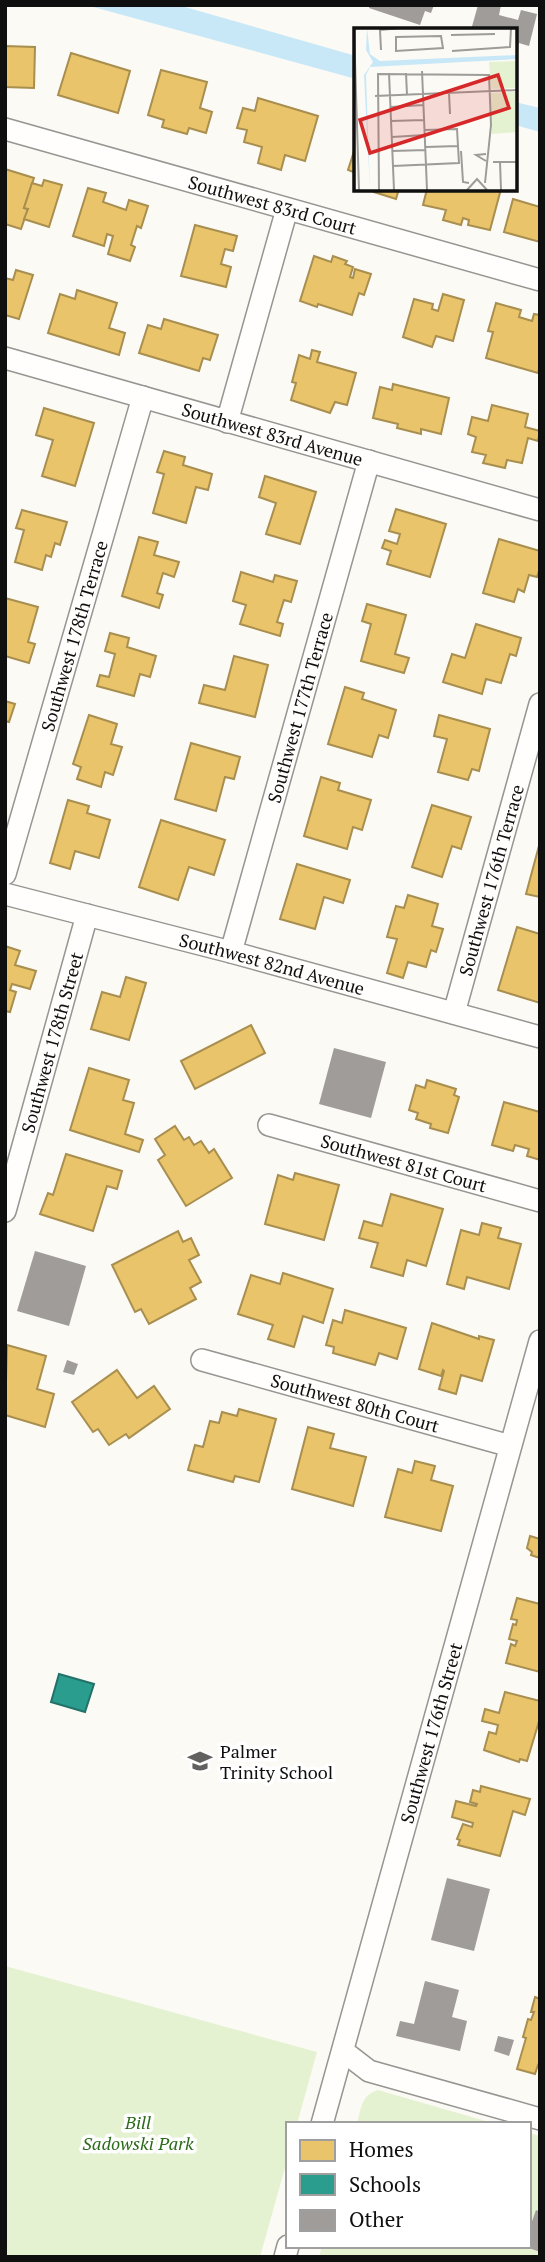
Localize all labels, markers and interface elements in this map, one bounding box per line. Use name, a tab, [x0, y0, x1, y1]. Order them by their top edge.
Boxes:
inset map	[354, 28, 517, 191]
street label: Southwest 83rd Court	[186, 169, 360, 240]
street label: Southwest 83rd Avenue	[179, 397, 366, 471]
street label: Southwest 178th Terrace	[35, 537, 113, 734]
street label: Southwest 177th Terrace	[262, 609, 338, 805]
street label: Southwest 176th Terrace	[453, 782, 529, 978]
street label: Southwest 82nd Avenue	[177, 927, 367, 1000]
street label: Southwest 178th Street	[15, 949, 88, 1135]
street label: Southwest 81st Court	[318, 1128, 490, 1198]
street label: Southwest 80th Court	[268, 1368, 442, 1438]
street label: Southwest 176th Street	[394, 1639, 468, 1826]
place label: Palmer Trinity School	[220, 1739, 333, 1784]
school or university icon: Palmer Trinity School	[186, 1747, 214, 1775]
park label: Bill Sadowski Park	[82, 2110, 194, 2155]
legend	[286, 2122, 531, 2248]
text: Homes	[349, 2135, 414, 2163]
text: Schools	[349, 2170, 421, 2198]
text: Other	[349, 2205, 403, 2233]

